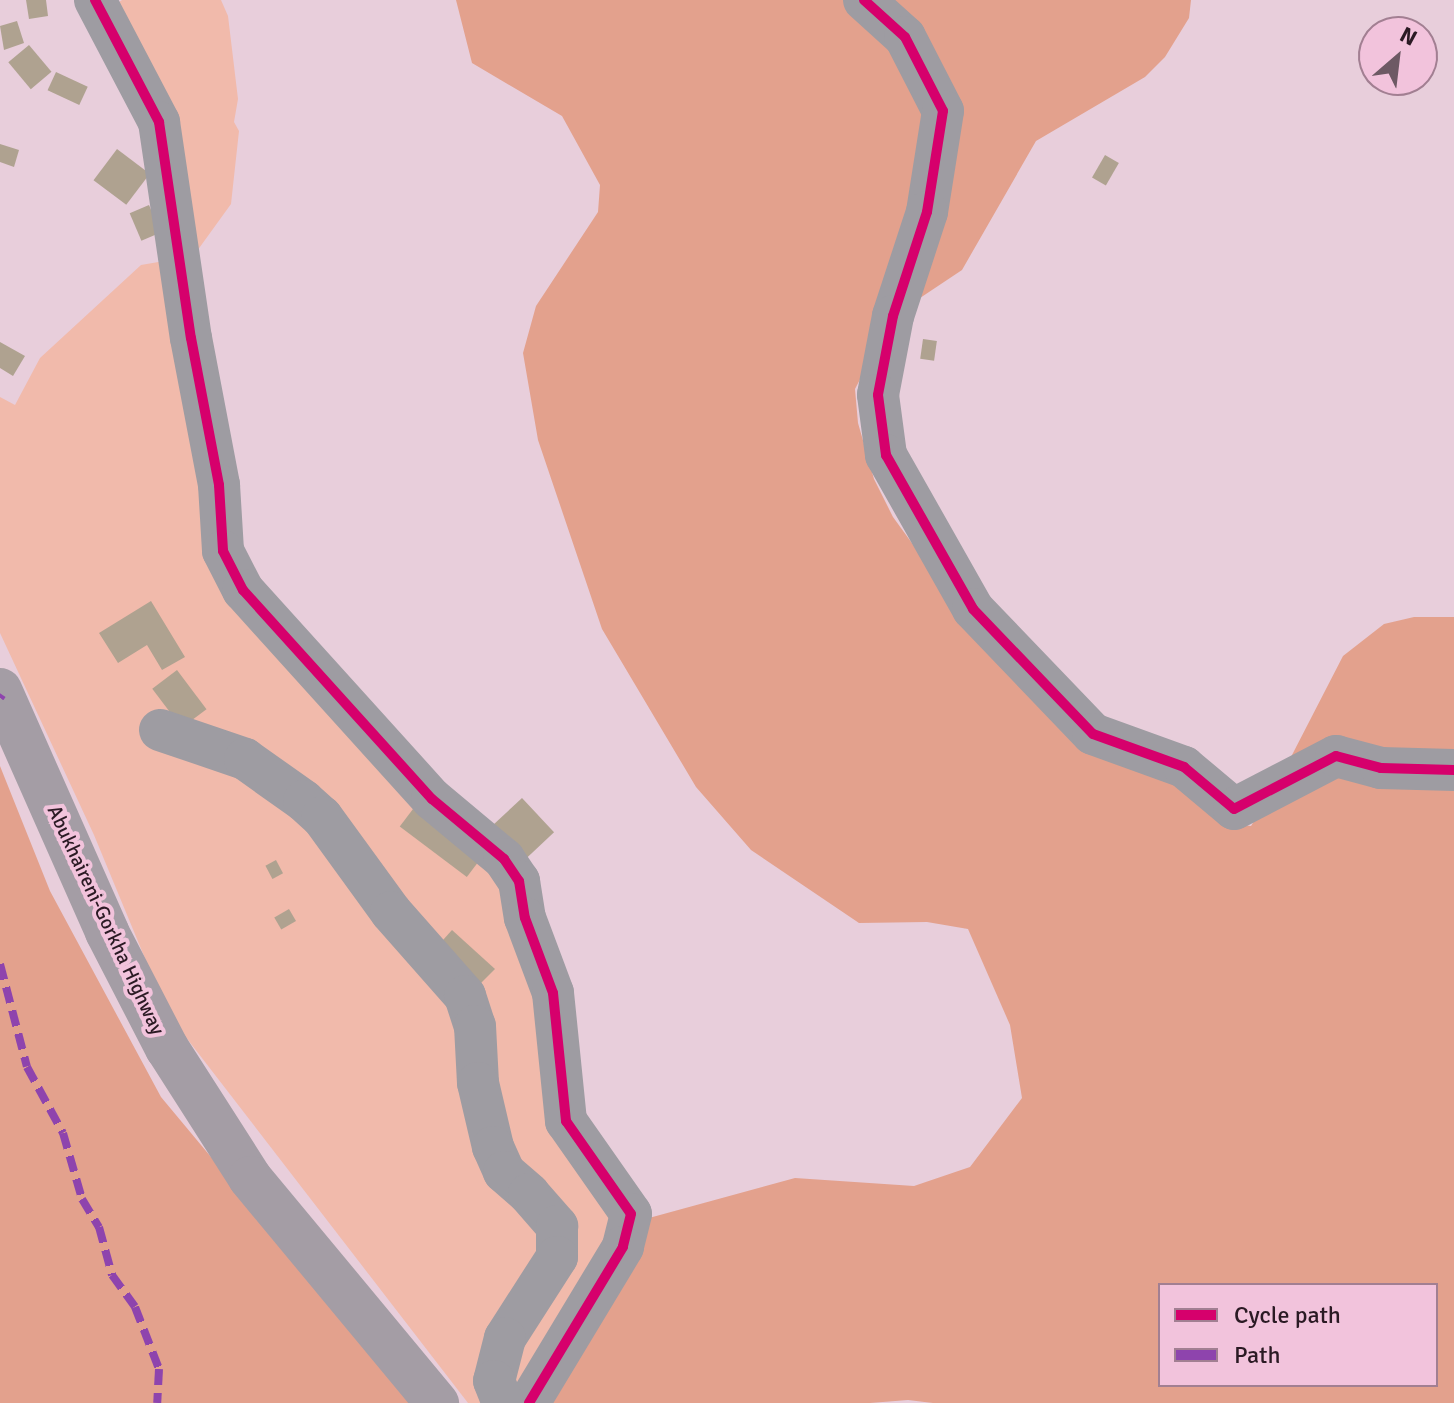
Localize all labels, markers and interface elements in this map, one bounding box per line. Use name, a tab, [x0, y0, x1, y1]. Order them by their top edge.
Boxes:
north arrow	[1358, 16, 1438, 96]
text: N	[1395, 21, 1422, 52]
street label: Abukhaireni-Gorkha Highway	[42, 802, 170, 1038]
legend	[1158, 1283, 1438, 1387]
text: Cycle path	[1234, 1300, 1341, 1330]
text: Path	[1234, 1340, 1280, 1370]

